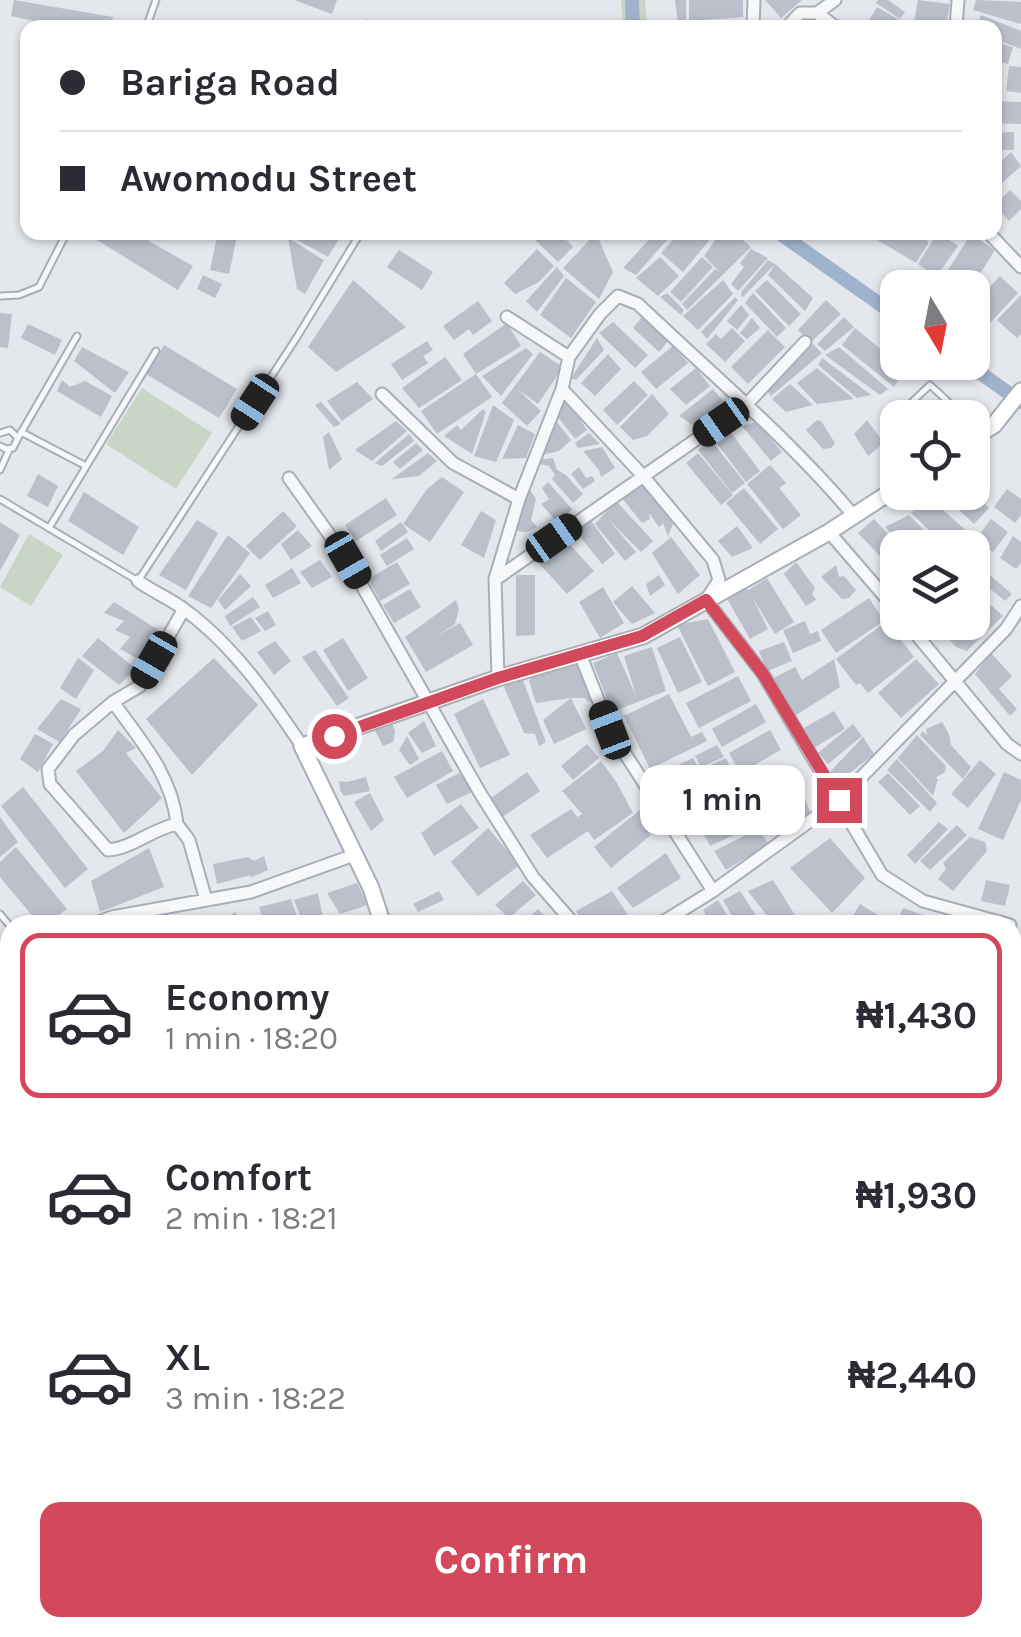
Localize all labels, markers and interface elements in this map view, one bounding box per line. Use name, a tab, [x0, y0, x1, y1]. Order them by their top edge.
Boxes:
text: Bariga Road	[120, 60, 340, 105]
text: Awomodu Street	[120, 156, 417, 201]
north arrow	[880, 270, 990, 380]
map controls	[880, 270, 990, 640]
car	[226, 369, 284, 435]
car	[688, 393, 754, 451]
button: locate	[880, 400, 990, 510]
car	[521, 509, 587, 567]
car	[320, 527, 376, 593]
button: layers	[880, 530, 990, 640]
car	[126, 627, 182, 693]
car	[585, 697, 635, 763]
route start	[312, 714, 357, 759]
callout: 1 min	[639, 765, 804, 835]
route end	[817, 778, 862, 823]
text: 1 min	[682, 781, 763, 818]
icon: car	[45, 971, 135, 1061]
text: Economy	[165, 975, 329, 1020]
text: ₦1,430	[856, 993, 977, 1038]
text: 1 min · 18:20	[165, 1020, 338, 1057]
icon: car	[45, 1151, 135, 1241]
text: Comfort	[165, 1155, 312, 1200]
text: ₦1,930	[856, 1173, 977, 1218]
text: 2 min · 18:21	[165, 1200, 338, 1237]
icon: car	[45, 1331, 135, 1421]
text: XL	[165, 1335, 210, 1380]
text: ₦2,440	[848, 1353, 977, 1398]
text: 3 min · 18:22	[165, 1380, 346, 1417]
button: Confirm	[40, 1502, 982, 1617]

